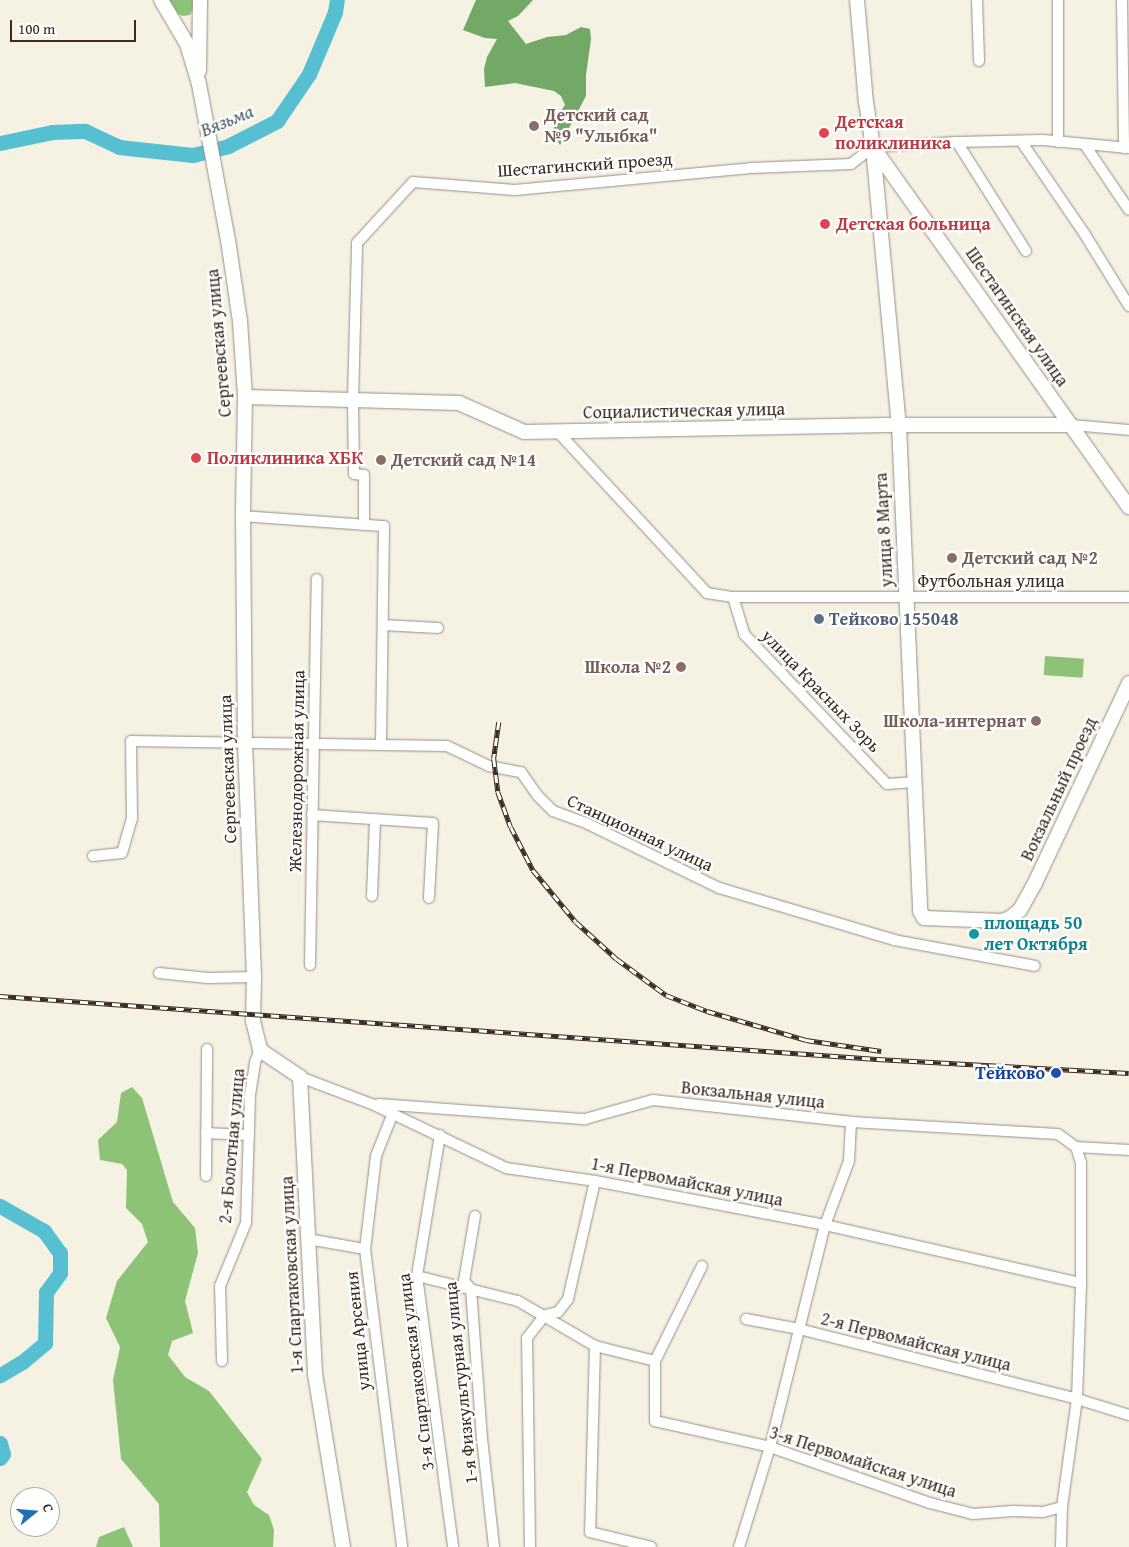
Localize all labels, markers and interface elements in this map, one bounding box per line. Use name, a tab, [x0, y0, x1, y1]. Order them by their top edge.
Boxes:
scale bar	[12, 10, 139, 42]
text: 100 m	[18, 18, 55, 39]
water label: Вязьма	[197, 100, 257, 142]
place label: Детский сад №9 "Улыбка"	[544, 105, 657, 148]
place label: Детская поликлиника	[835, 112, 951, 154]
marker: Детский сад №9 "Улыбка"	[528, 120, 540, 132]
marker: Детская поликлиника	[817, 126, 831, 140]
street label: Шестагинский проезд	[497, 148, 673, 182]
place label: Детская больница	[836, 213, 991, 235]
marker: Детская больница	[818, 217, 832, 231]
street label: Шестагинская улица	[961, 243, 1073, 391]
street label: Сергеевская улица	[202, 268, 236, 418]
street label: Социалистическая улица	[583, 398, 785, 424]
place label: Поликлиника ХБК	[207, 447, 363, 469]
place label: Детский сад №14	[391, 449, 536, 471]
marker: Поликлиника ХБК	[189, 451, 203, 465]
marker: Детский сад №14	[375, 454, 387, 466]
street label: улица 8 Марта	[870, 472, 898, 588]
place label: Детский сад №2	[962, 547, 1098, 569]
marker: Детский сад №2	[946, 552, 958, 564]
street label: Футбольная улица	[917, 570, 1065, 592]
place label: Тейково 155048	[829, 608, 959, 630]
marker: Тейково 155048	[813, 613, 825, 625]
street label: улица Красных Зорь	[757, 625, 885, 757]
place label: Школа №2	[585, 656, 671, 678]
marker: Школа №2	[675, 661, 687, 673]
street label: Железнодорожная улица	[284, 670, 310, 872]
street label: Сергеевская улица	[215, 694, 241, 844]
place label: Школа-интернат	[883, 710, 1026, 732]
street label: Вокзальный проезд	[1016, 714, 1102, 864]
marker: Школа-интернат	[1030, 715, 1042, 727]
street label: Станционная улица	[564, 790, 716, 876]
place label: площадь 50 лет Октября	[984, 913, 1088, 956]
marker: площадь 50 лет Октября	[968, 928, 980, 940]
place label: Тейково	[975, 1062, 1045, 1084]
marker: Тейково	[1049, 1066, 1063, 1080]
street label: 2-я Болотная улица	[214, 1067, 250, 1225]
street label: Вокзальная улица	[680, 1077, 826, 1113]
street label: 1-я Первомайская улица	[589, 1153, 785, 1211]
street label: 1-я Спартаковская улица	[276, 1175, 308, 1375]
street label: улица Арсения	[341, 1270, 375, 1392]
street label: 3-я Спартаковская улица	[393, 1272, 439, 1472]
street label: 1-я Физкультурная улица	[440, 1281, 482, 1485]
street label: 2-я Первомайская улица	[819, 1308, 1013, 1376]
street label: 3-я Первомайская улица	[767, 1422, 959, 1502]
north arrow	[10, 1487, 60, 1537]
text: С	[38, 1501, 59, 1515]

